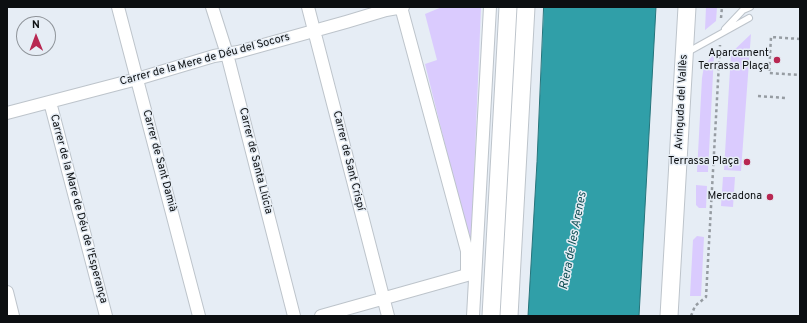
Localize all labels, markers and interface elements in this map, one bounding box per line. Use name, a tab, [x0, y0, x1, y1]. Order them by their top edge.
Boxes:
north arrow	[16, 16, 56, 56]
text: N	[32, 18, 40, 32]
street label: Carrer de la Mere de Déu del Socors	[119, 31, 291, 89]
place label: Aparcament Terrassa Plaça	[698, 47, 769, 73]
street label: Avinguda del Vallès	[673, 54, 691, 150]
marker: Aparcament Terrassa Plaça	[772, 55, 782, 65]
street label: Carrer de Santa Llúcia	[235, 106, 275, 216]
street label: Carrer de Sant Damià	[139, 108, 179, 214]
street label: Carrer de Sant Crispí	[329, 110, 367, 212]
street label: Carrer de la Mare de Déu de l'Esperança	[46, 113, 110, 305]
place label: Terrassa Plaça	[668, 155, 739, 169]
marker: Terrassa Plaça	[742, 157, 752, 167]
place label: Mercadona	[707, 190, 762, 204]
water label: Riera de les Arenes	[557, 191, 591, 291]
marker: Mercadona	[765, 192, 775, 202]

